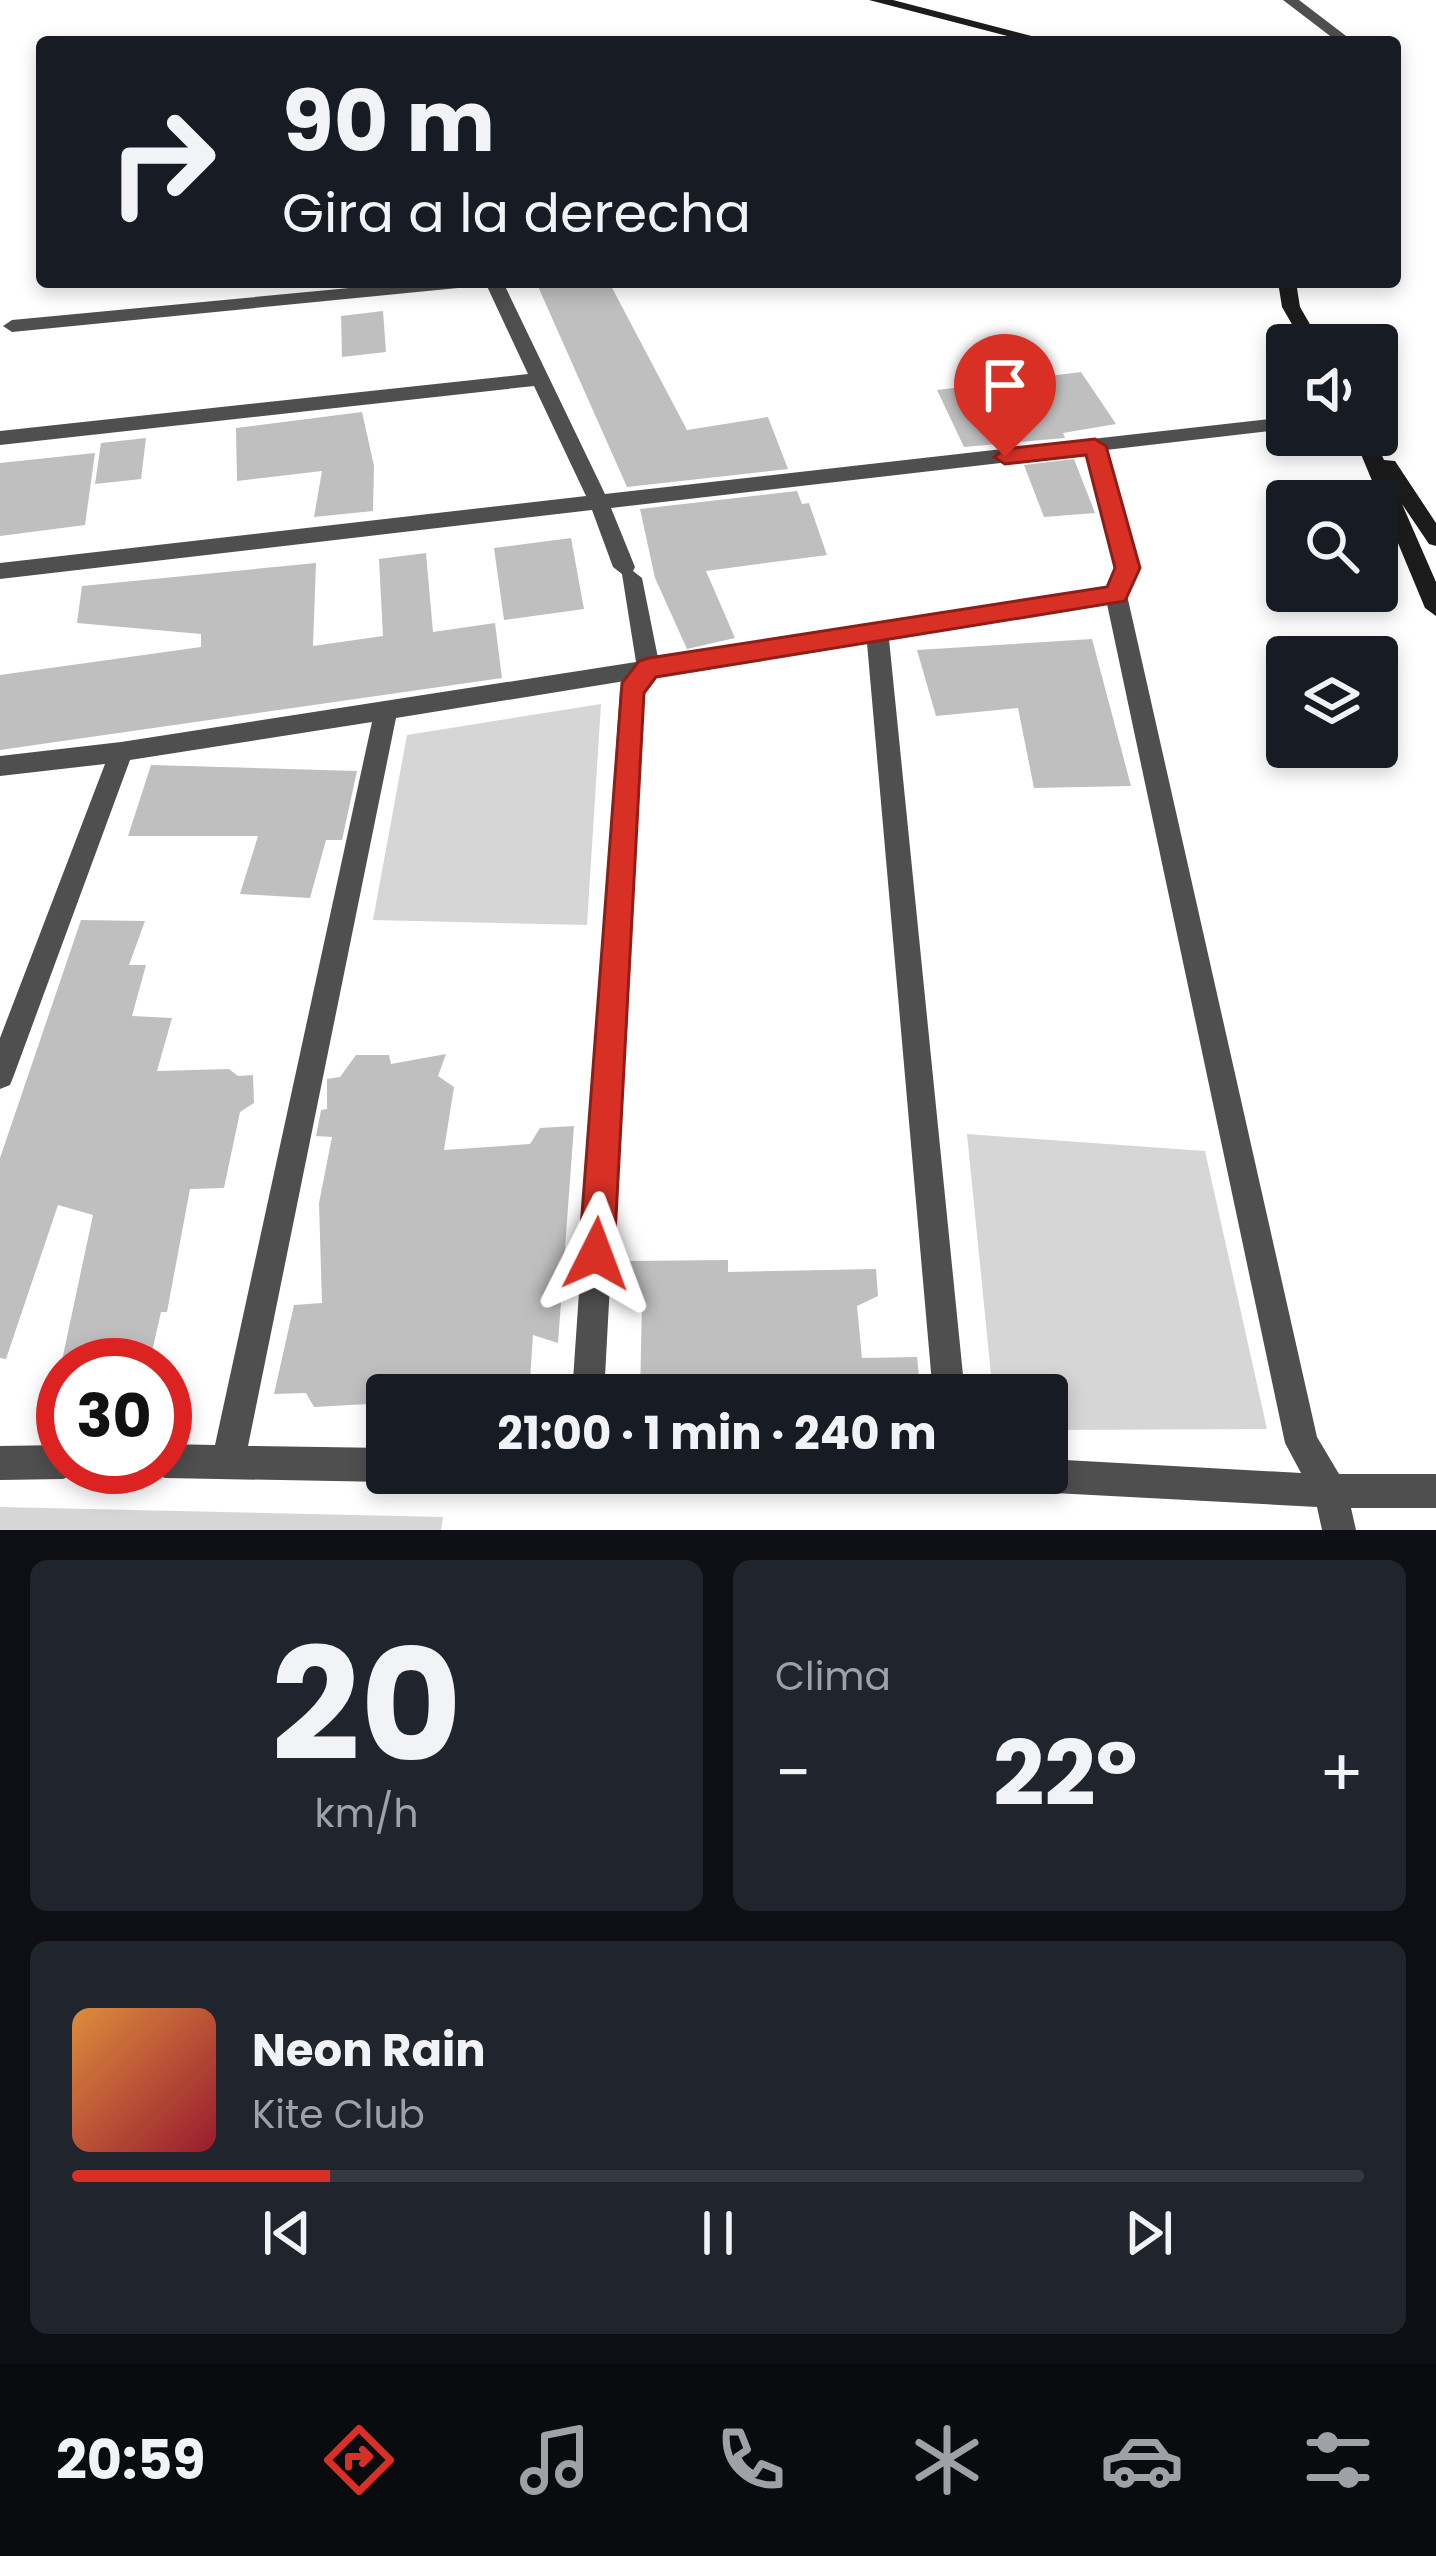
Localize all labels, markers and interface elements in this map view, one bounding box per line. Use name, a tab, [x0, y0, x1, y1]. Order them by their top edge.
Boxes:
text: 90 m	[282, 63, 495, 180]
icon: right	[84, 84, 240, 240]
text: Gira a la derecha	[282, 175, 751, 251]
map controls	[1266, 324, 1398, 768]
button: sound	[1266, 324, 1398, 456]
pin	[954, 334, 1056, 457]
icon: arrive	[972, 352, 1038, 418]
button: search	[1266, 480, 1398, 612]
button: layers	[1266, 636, 1398, 768]
position arrow	[533, 1191, 659, 1317]
speed limit sign: 30	[36, 1338, 192, 1494]
text: 21:00 · 1 min · 240 m	[497, 1402, 937, 1465]
text: 20	[271, 1596, 462, 1815]
text: Clima	[775, 1649, 891, 1704]
text: 22°	[993, 1710, 1137, 1837]
text: −	[775, 1727, 811, 1819]
text: +	[1319, 1727, 1364, 1819]
text: km/h	[315, 1786, 418, 1841]
text: Neon Rain	[252, 2019, 486, 2082]
text: Kite Club	[252, 2087, 425, 2142]
icon: previous	[254, 2200, 320, 2266]
icon: pause	[685, 2200, 751, 2266]
icon: next	[1116, 2200, 1182, 2266]
icon: directions	[317, 2418, 401, 2502]
icon: music	[513, 2418, 597, 2502]
icon: phone	[709, 2418, 793, 2502]
icon: climate	[905, 2418, 989, 2502]
icon: car	[1100, 2418, 1184, 2502]
icon: filters	[1296, 2418, 1380, 2502]
text: 20:59	[56, 2422, 206, 2498]

